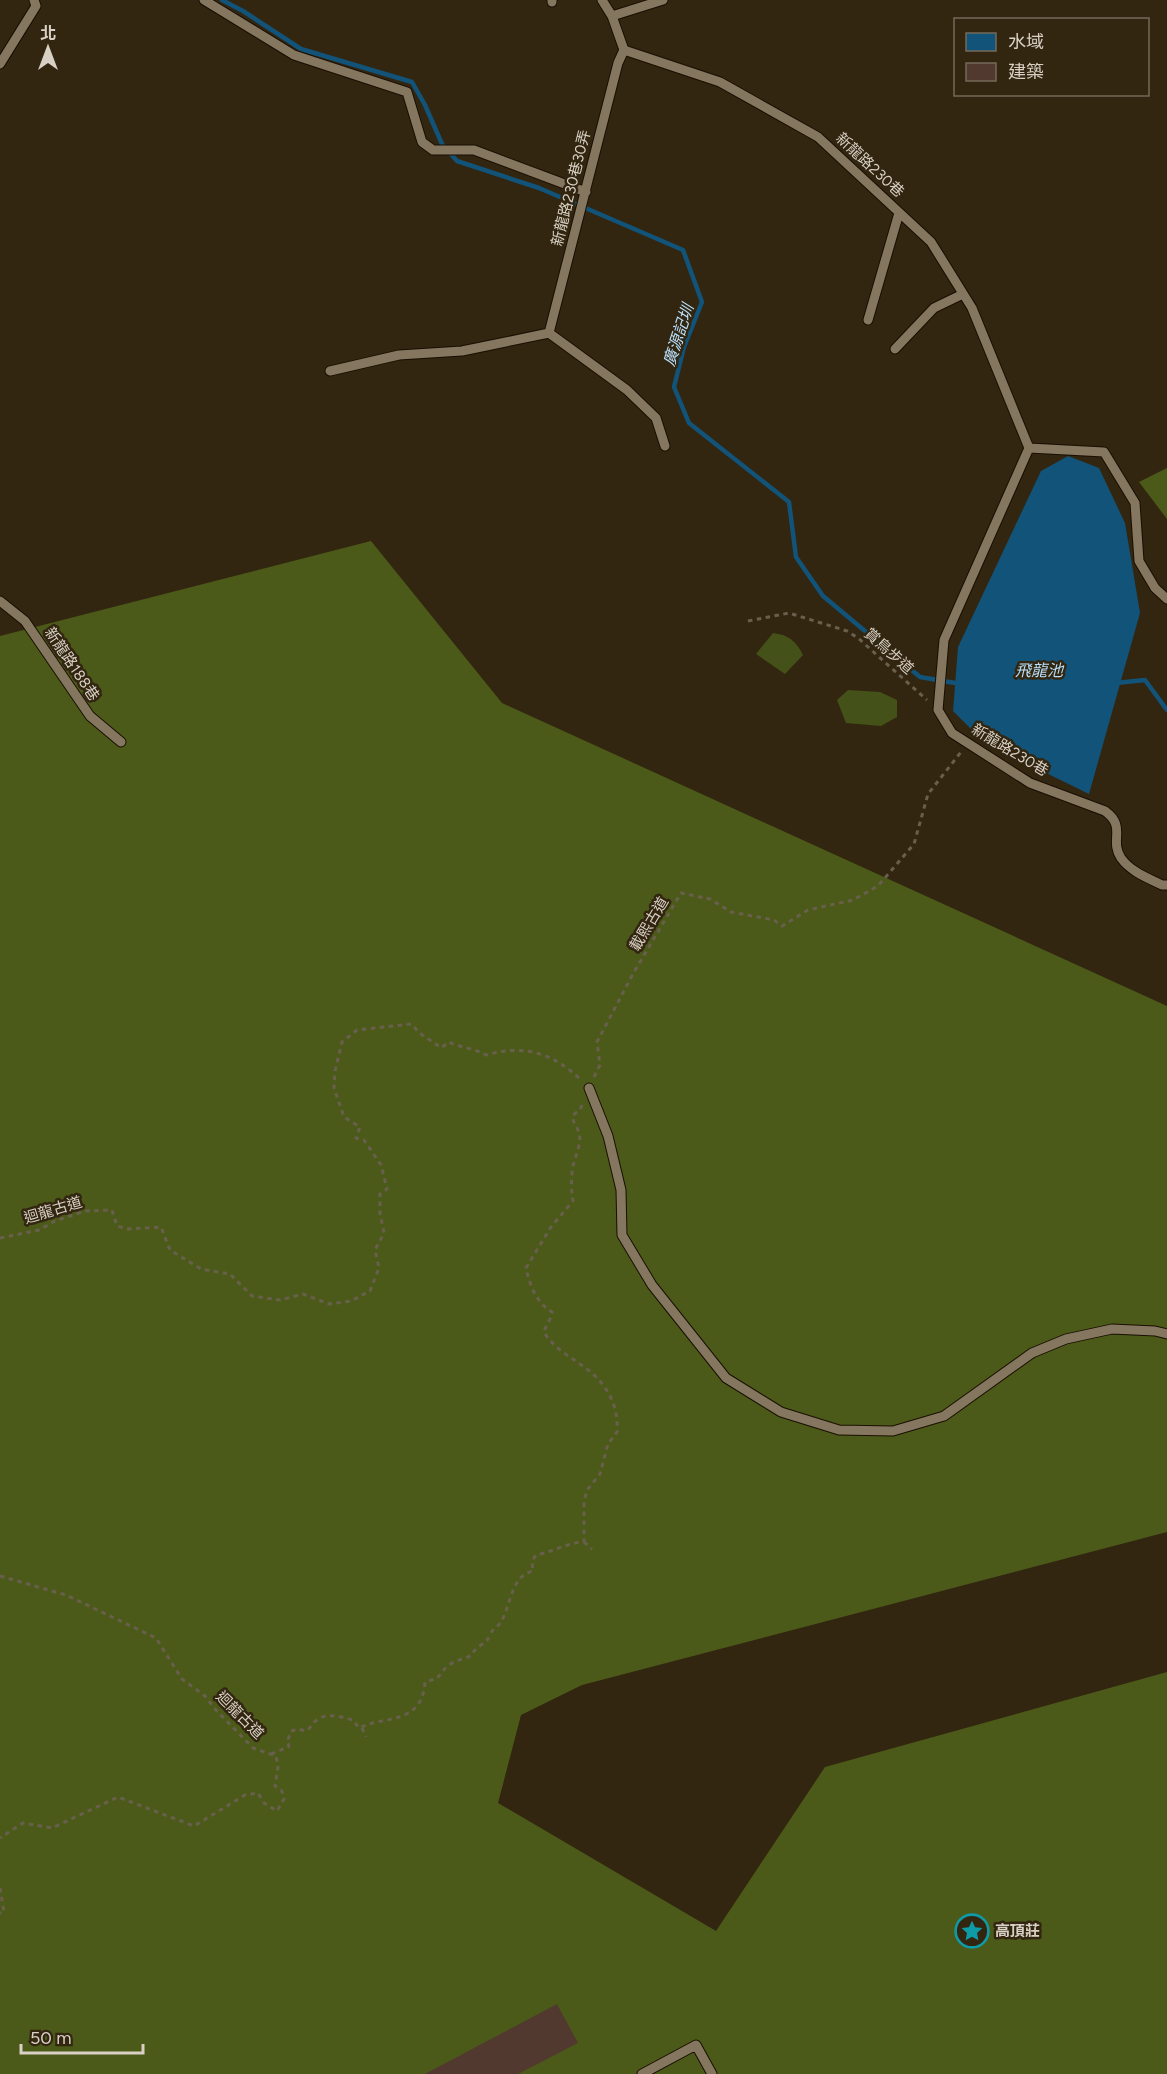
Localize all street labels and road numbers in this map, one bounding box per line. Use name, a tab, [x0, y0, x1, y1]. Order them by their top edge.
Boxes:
street label: 新龍路230巷30弄	[548, 128, 594, 248]
street label: 新龍路230巷	[832, 129, 908, 201]
street label: 新龍路188巷	[41, 624, 103, 704]
street label: 賞鳥步道	[861, 624, 917, 678]
street label: 新龍路230巷	[968, 720, 1052, 780]
street label: 載熙古道	[626, 894, 672, 954]
street label: 迴龍古道	[22, 1193, 84, 1227]
street label: 迴龍古道	[212, 1687, 268, 1743]

